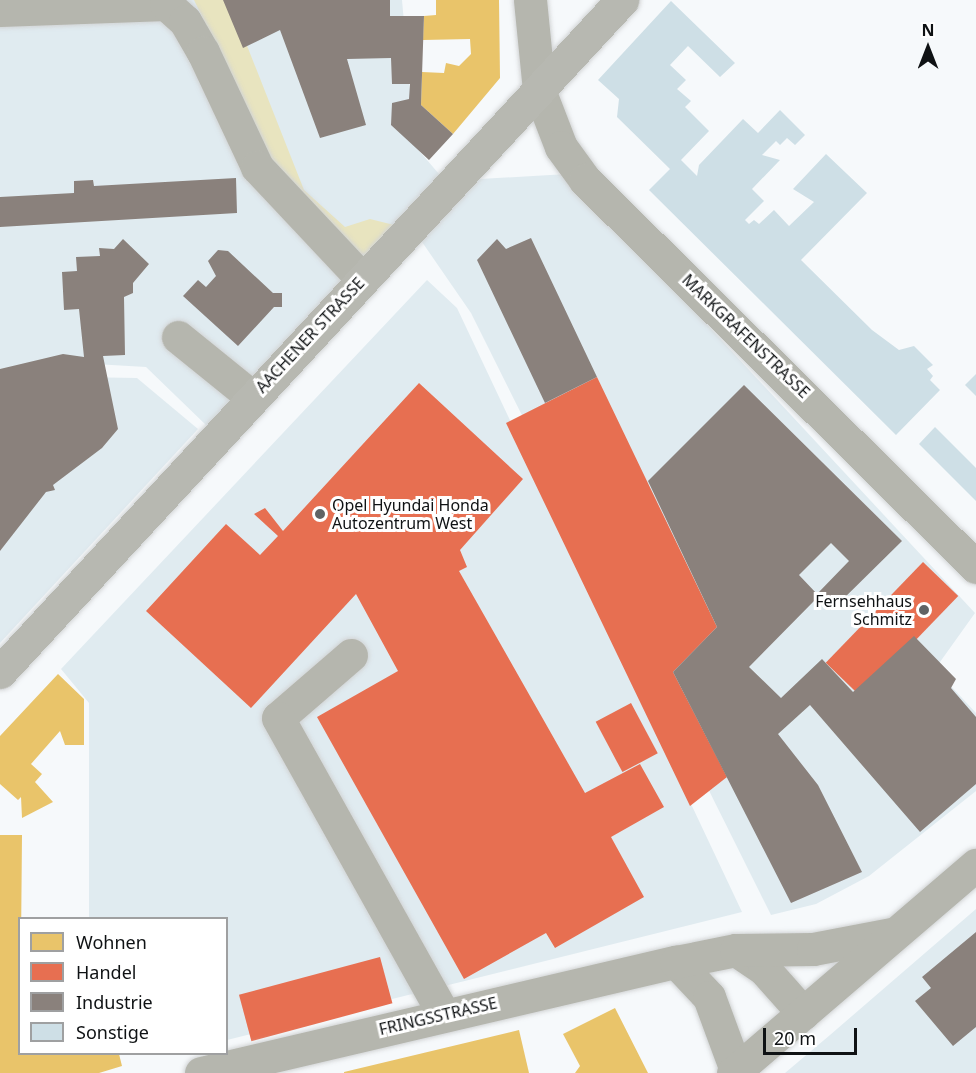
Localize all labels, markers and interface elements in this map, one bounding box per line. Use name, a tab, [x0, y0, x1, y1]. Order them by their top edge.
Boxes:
north arrow	[898, 18, 958, 78]
text: N	[921, 19, 935, 41]
street label: MARKGRAFENSTRASSE	[678, 270, 814, 402]
street label: AACHENER STRASSE	[252, 273, 368, 397]
place label: Opel Hyundai Honda Autozentrum West	[332, 495, 489, 533]
marker: Opel Hyundai Honda Autozentrum West	[313, 507, 327, 521]
place label: Fernsehhaus Schmitz	[815, 591, 912, 629]
marker: Fernsehhaus Schmitz	[917, 603, 931, 617]
legend	[18, 917, 228, 1055]
text: Wohnen	[76, 930, 147, 954]
text: Handel	[76, 960, 136, 984]
text: Industrie	[76, 990, 153, 1014]
street label: FRINGSSTRASSE	[377, 993, 499, 1039]
scale bar	[766, 1016, 860, 1054]
text: Sonstige	[76, 1020, 149, 1044]
text: 20 m	[774, 1026, 816, 1050]

